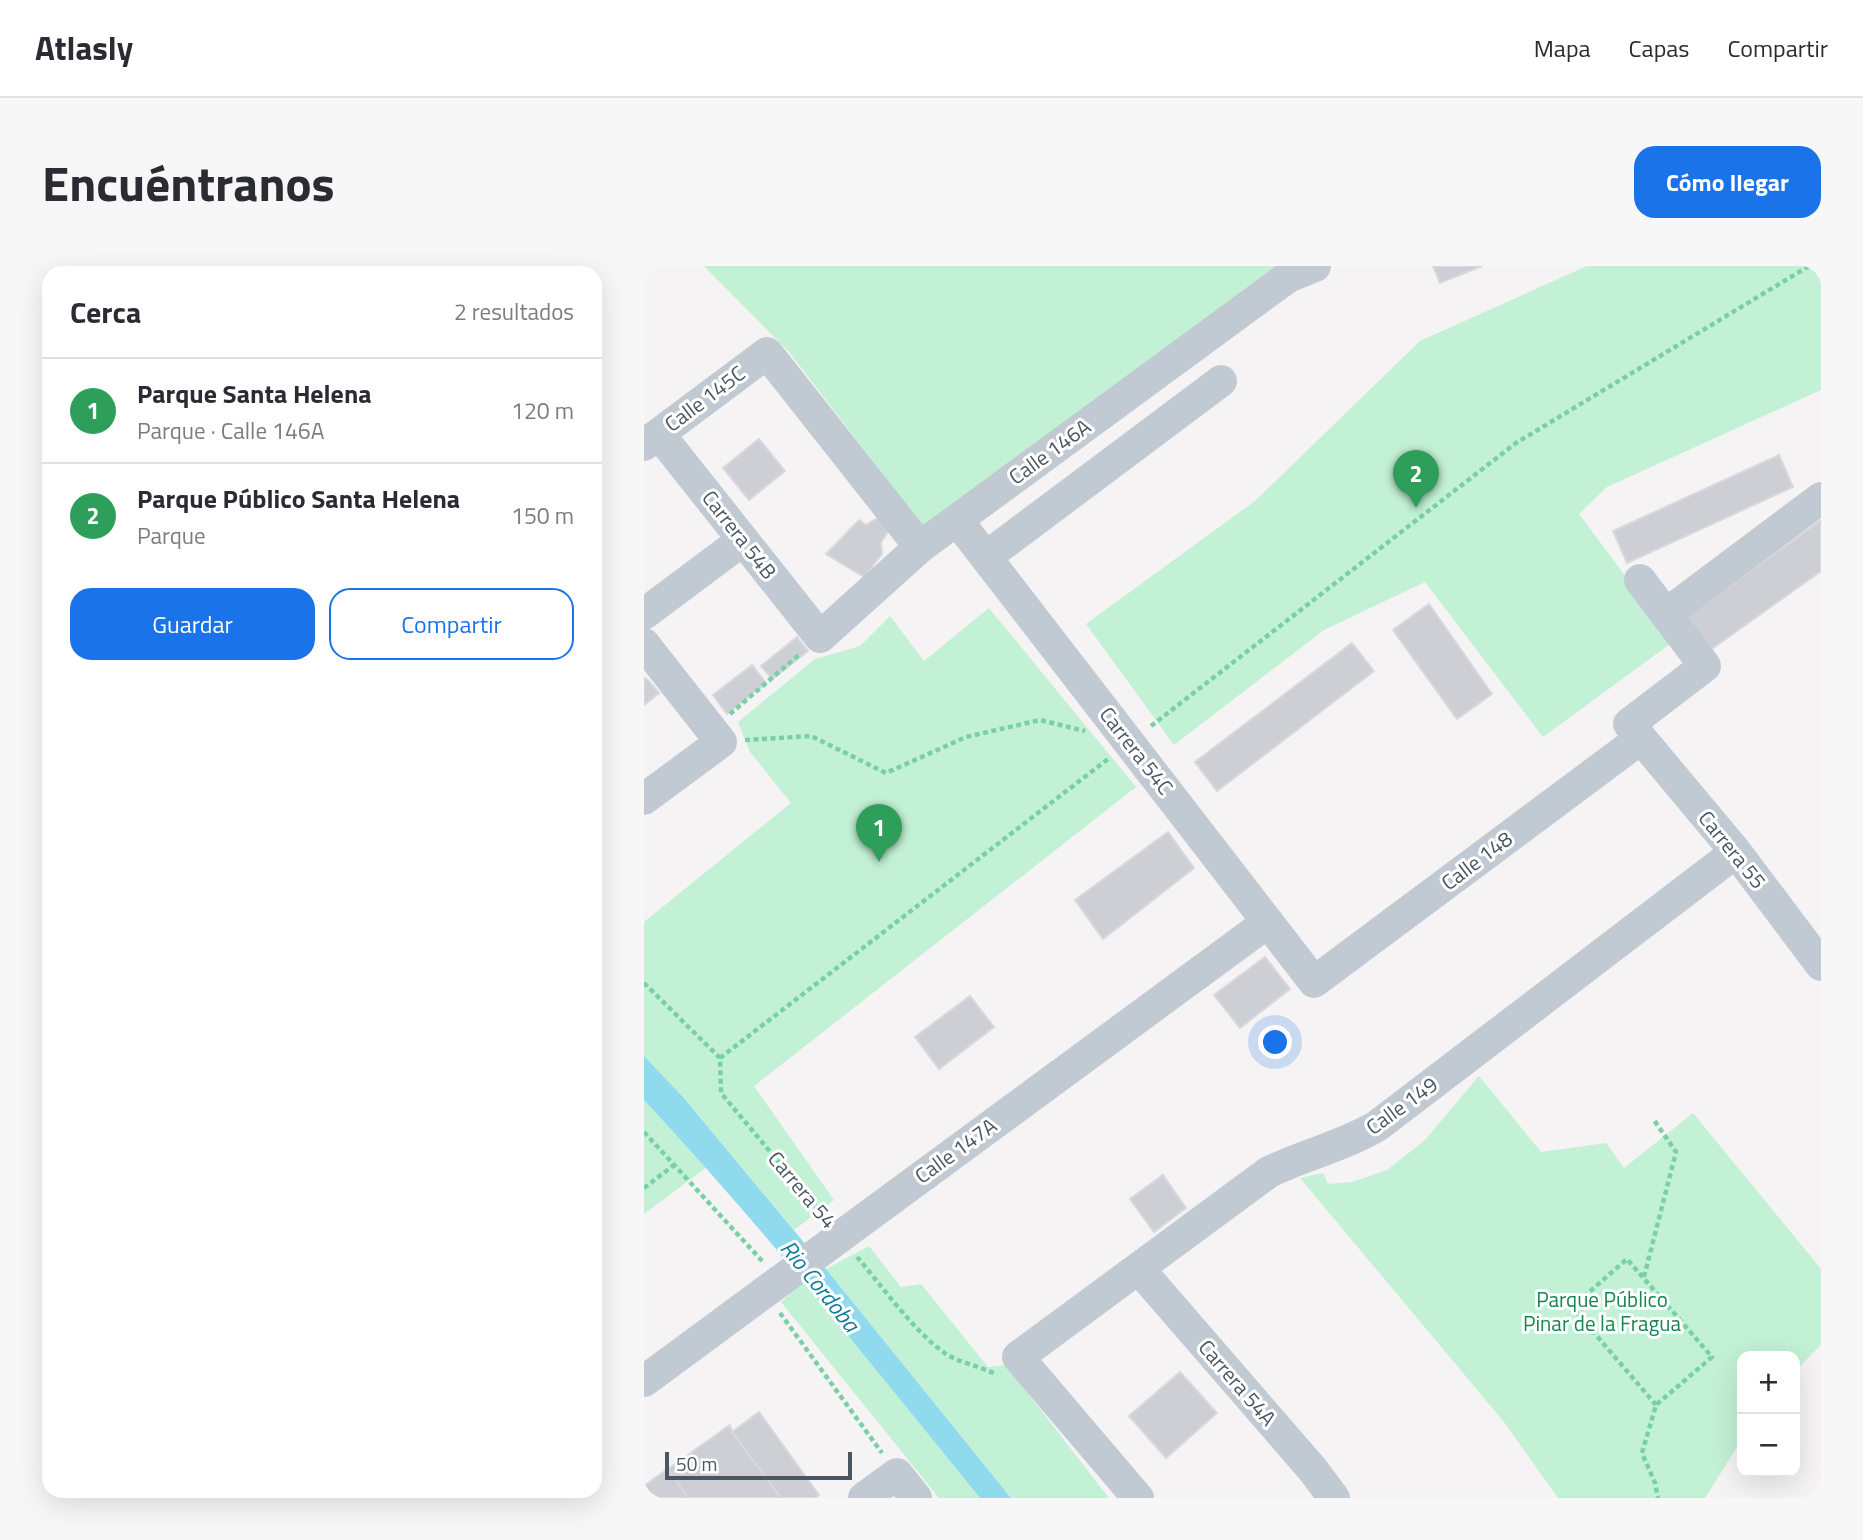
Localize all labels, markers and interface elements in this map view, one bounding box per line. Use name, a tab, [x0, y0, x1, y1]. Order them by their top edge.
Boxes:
text: Atlasly	[35, 23, 133, 73]
text: Mapa	[1534, 30, 1591, 66]
text: Capas	[1629, 30, 1689, 66]
text: Compartir	[1727, 30, 1828, 66]
text: Encuéntranos	[42, 145, 335, 220]
button: Cómo llegar	[1634, 146, 1821, 218]
text: Cerca	[70, 289, 141, 335]
text: 2 resultados	[454, 294, 574, 329]
street label: Calle 145C	[657, 357, 751, 439]
text: Parque Santa Helena	[137, 374, 372, 413]
text: 1	[87, 393, 99, 428]
text: 120 m	[511, 393, 574, 428]
street label: Calle 146A	[1002, 410, 1098, 492]
text: Parque · Calle 146A	[137, 413, 324, 448]
pin: 2	[1393, 450, 1439, 508]
text: Parque Público Santa Helena	[137, 479, 460, 518]
street label: Carrera 54B	[695, 483, 785, 586]
text: 2	[87, 498, 99, 533]
text: 150 m	[511, 498, 574, 533]
text: Parque	[137, 518, 206, 553]
button: Guardar	[70, 588, 315, 660]
button: Compartir	[329, 588, 574, 660]
street label: Carrera 54C	[1092, 699, 1181, 801]
street label: Carrera 55	[1691, 803, 1774, 896]
pin: 1	[856, 804, 902, 862]
street label: Calle 148	[1434, 823, 1519, 898]
your location	[1258, 1025, 1292, 1059]
street label: Calle 149	[1359, 1068, 1444, 1142]
street label: Calle 147A	[908, 1109, 1004, 1191]
street label: Carrera 54	[761, 1144, 845, 1235]
water label: Rio Cordoba	[772, 1232, 869, 1340]
park label: Parque Público Pinar de la Fragua	[1523, 1283, 1681, 1339]
street label: Carrera 54A	[1191, 1332, 1285, 1433]
map controls	[1737, 1351, 1800, 1477]
button: +	[1737, 1351, 1800, 1414]
button: −	[1737, 1414, 1800, 1477]
scale bar	[665, 1449, 852, 1481]
text: 50 m	[676, 1449, 717, 1478]

